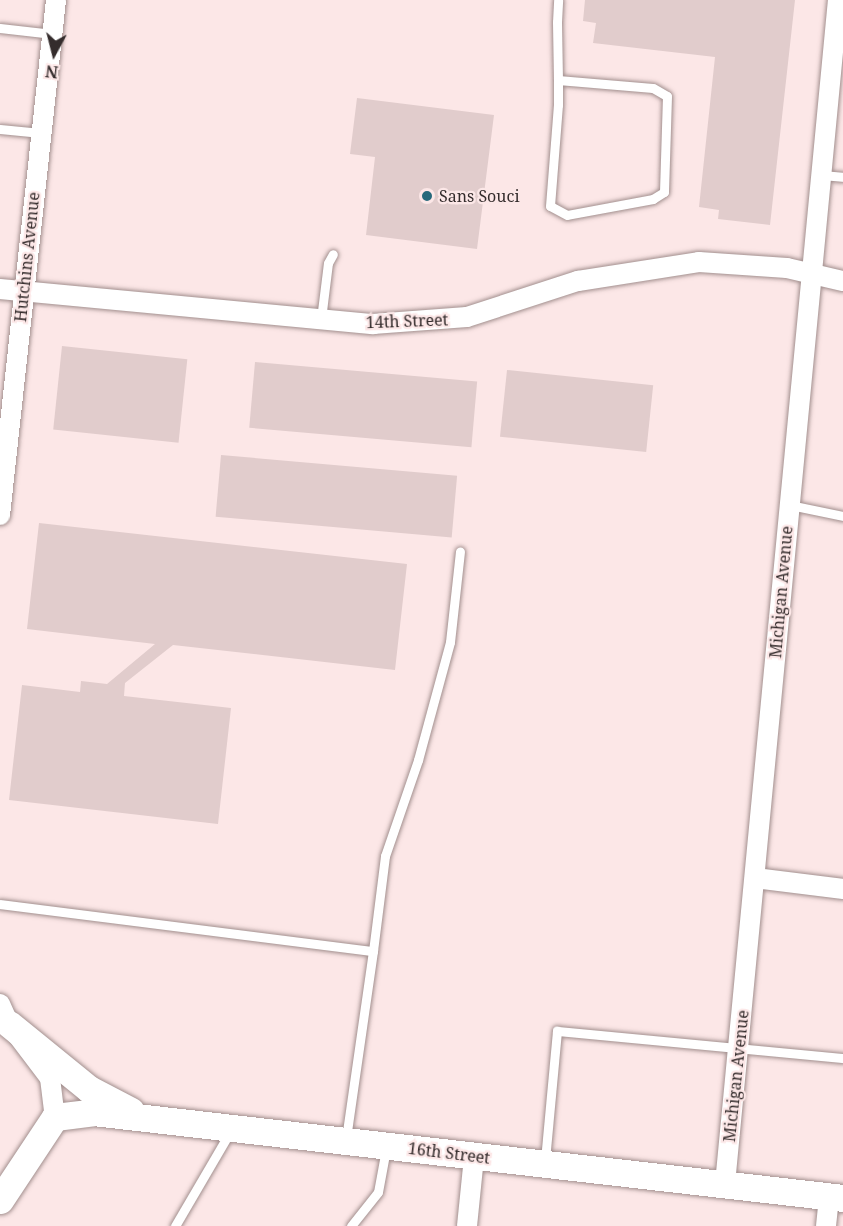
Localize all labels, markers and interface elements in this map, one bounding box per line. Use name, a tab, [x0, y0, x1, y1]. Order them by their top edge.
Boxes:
north arrow	[24, 24, 84, 84]
text: N	[44, 60, 59, 84]
place label: Sans Souci	[439, 186, 519, 206]
marker: Sans Souci	[420, 189, 434, 203]
street label: Hutchins Avenue	[11, 191, 43, 323]
street label: 14th Street	[365, 310, 449, 332]
street label: Michigan Avenue	[766, 525, 796, 659]
street label: Michigan Avenue	[720, 1009, 752, 1143]
street label: 16th Street	[407, 1138, 491, 1168]

